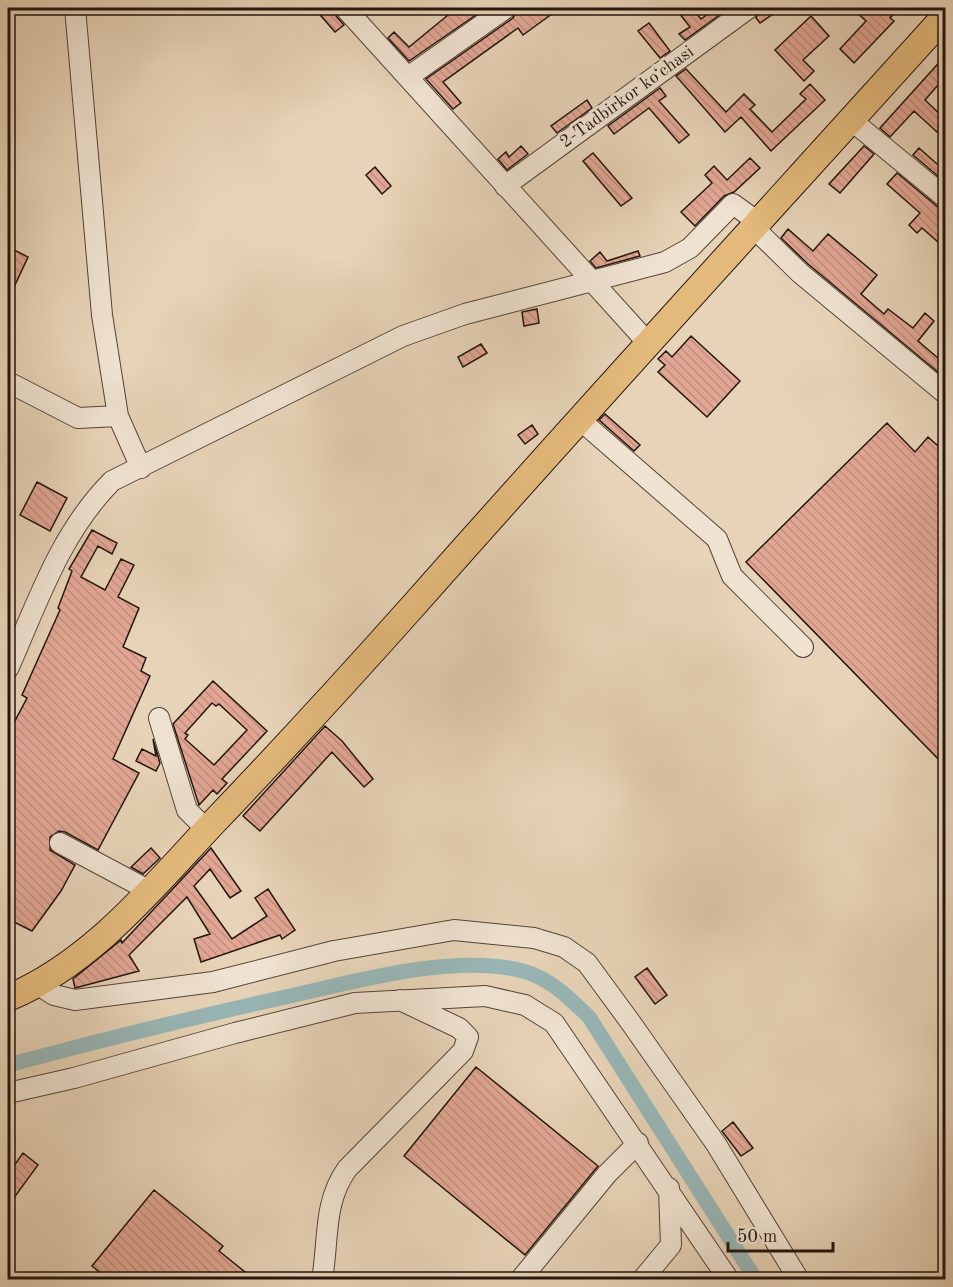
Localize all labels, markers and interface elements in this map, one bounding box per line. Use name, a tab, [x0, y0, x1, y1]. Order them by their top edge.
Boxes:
street label: 2-Tadbirkor koʻchasi	[557, 42, 697, 151]
scale bar	[728, 1215, 833, 1253]
text: 50 m	[737, 1228, 777, 1246]

